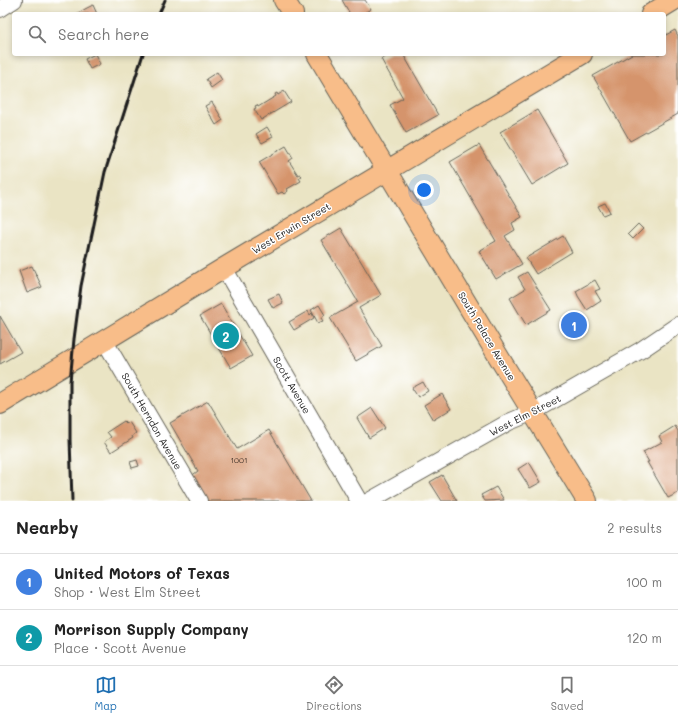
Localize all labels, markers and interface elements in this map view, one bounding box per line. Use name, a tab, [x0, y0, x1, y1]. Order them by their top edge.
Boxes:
search box	[12, 12, 666, 56]
icon: search	[26, 23, 48, 45]
text: Search here	[58, 24, 149, 44]
your location	[414, 180, 434, 200]
street label: West Erwin Street	[249, 199, 333, 257]
street label: South Palace Avenue	[455, 289, 519, 383]
pin: 1	[561, 310, 587, 340]
pin: 2	[213, 321, 239, 351]
street label: Scott Avenue	[270, 354, 314, 416]
street label: South Herndon Avenue	[118, 370, 186, 472]
street label: West Elm Street	[487, 391, 563, 439]
house number: 1001	[230, 455, 248, 465]
text: Nearby	[16, 516, 78, 538]
text: 2 results	[607, 519, 662, 536]
text: United Motors of Texas	[54, 563, 230, 583]
text: 1	[26, 573, 32, 590]
text: 100 m	[626, 573, 662, 590]
text: Shop · West Elm Street	[54, 583, 201, 600]
text: Morrison Supply Company	[54, 619, 249, 639]
text: 2	[25, 629, 33, 646]
text: 120 m	[626, 629, 662, 646]
text: Place · Scott Avenue	[54, 639, 186, 656]
tab: Map	[95, 674, 117, 713]
tab: Directions	[306, 674, 362, 713]
tab: Saved	[551, 674, 583, 713]

